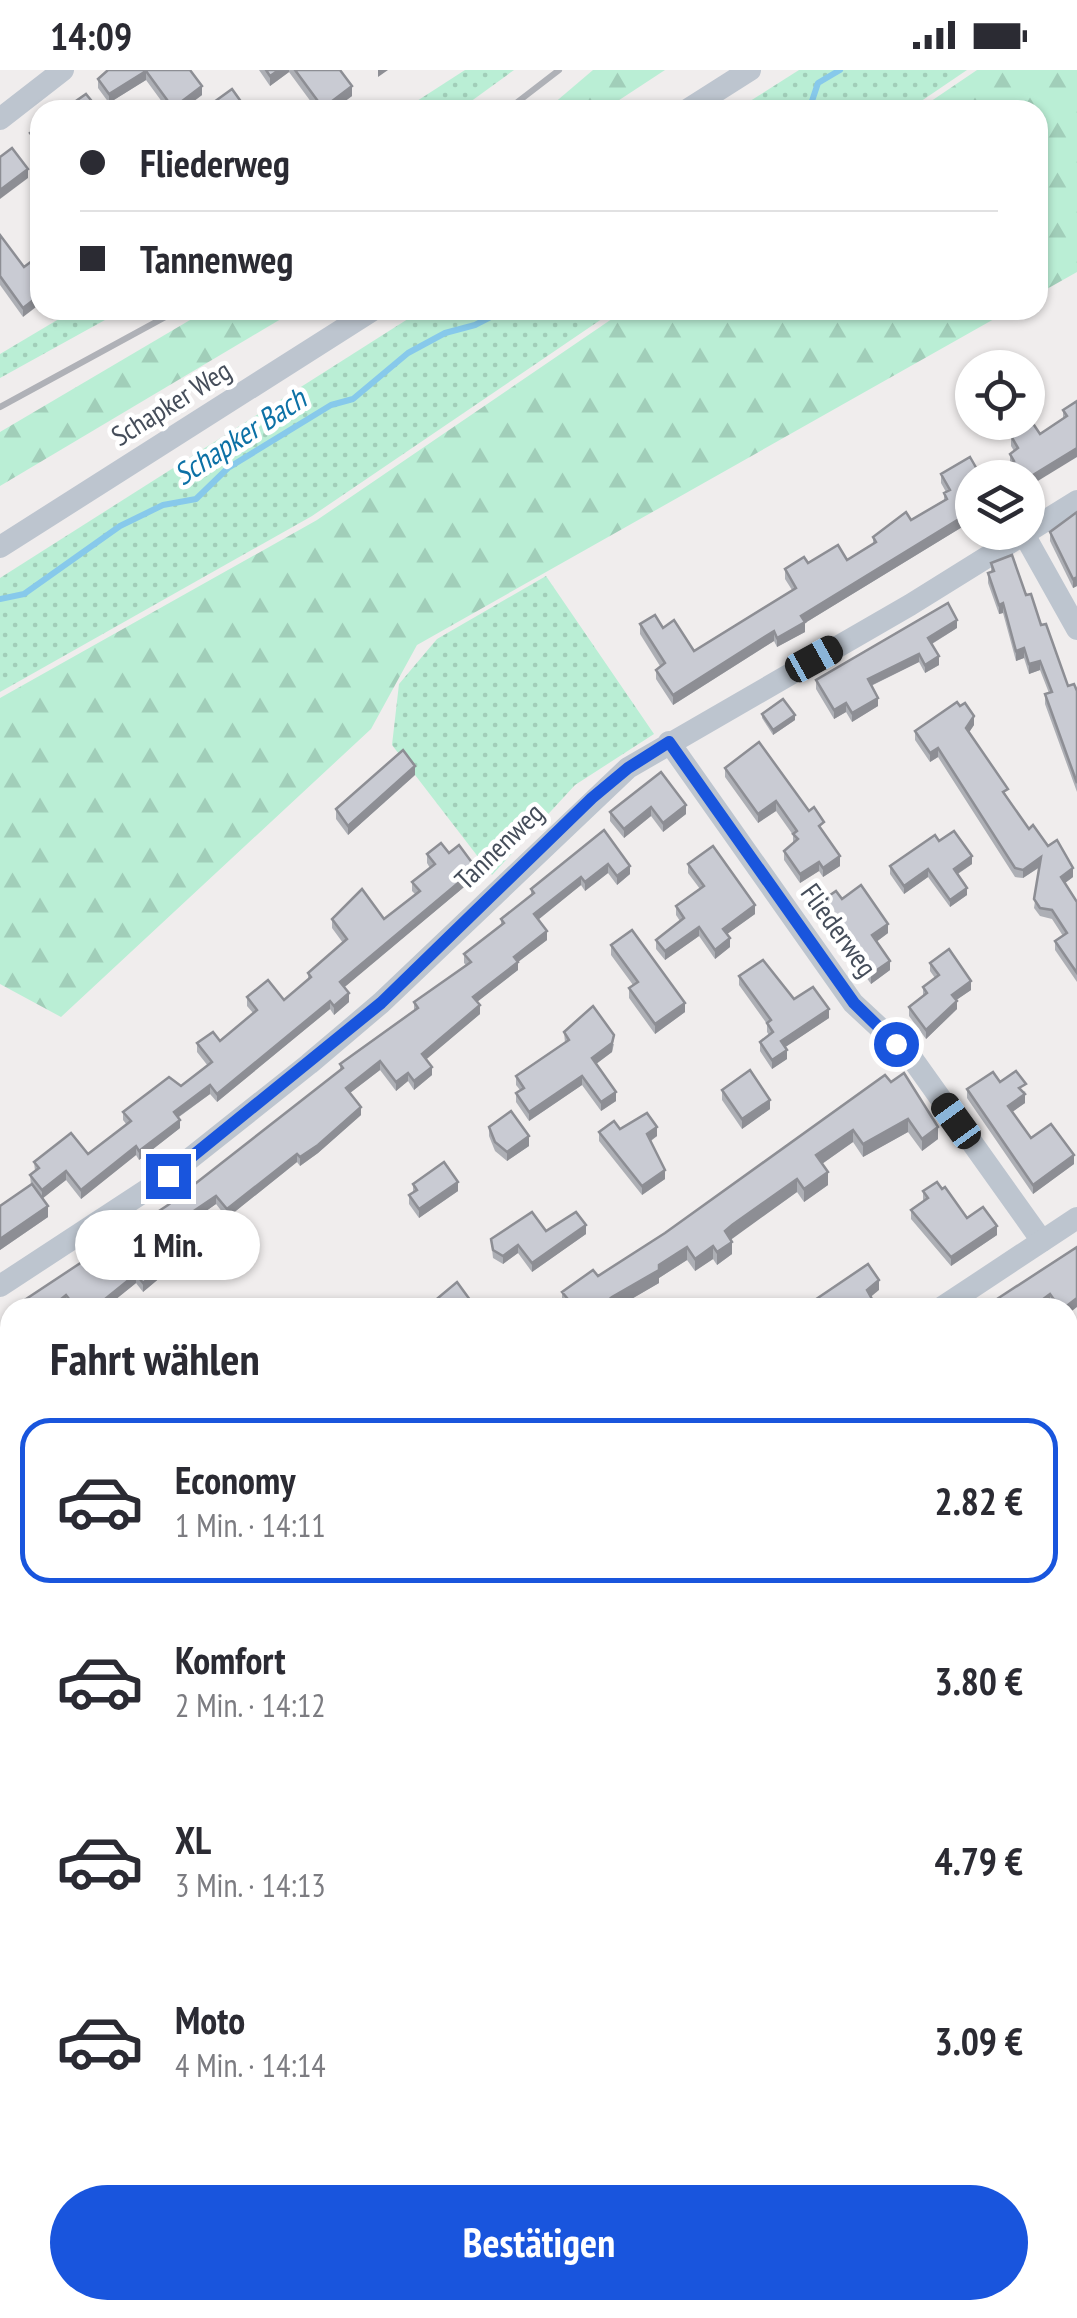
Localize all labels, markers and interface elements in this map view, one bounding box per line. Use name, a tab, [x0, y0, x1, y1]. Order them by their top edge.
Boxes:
text: 14:09	[50, 11, 132, 60]
text: Fliederweg	[140, 138, 290, 187]
text: Tannenweg	[140, 234, 293, 283]
map controls	[955, 350, 1045, 550]
button: locate	[955, 350, 1045, 440]
street label: Schapker Weg	[104, 351, 237, 454]
water label: Schapker Bach	[166, 378, 314, 493]
button: layers	[955, 460, 1045, 550]
car	[780, 631, 848, 687]
street label: Tannenweg	[446, 794, 551, 897]
street label: Fliederweg	[793, 876, 886, 984]
route start	[874, 1022, 919, 1067]
car	[926, 1088, 986, 1154]
route end	[146, 1154, 191, 1199]
callout: 1 Min.	[76, 1211, 260, 1281]
text: 1 Min.	[132, 1224, 203, 1266]
text: Fahrt wählen	[50, 1329, 260, 1387]
text: Economy	[175, 1455, 295, 1504]
icon: car	[55, 1456, 145, 1546]
text: 2.82 €	[934, 1476, 1023, 1525]
text: 1 Min. · 14:11	[175, 1504, 326, 1546]
text: Komfort	[175, 1635, 286, 1684]
icon: car	[55, 1636, 145, 1726]
text: 3.80 €	[934, 1656, 1023, 1705]
text: 2 Min. · 14:12	[175, 1684, 326, 1726]
text: XL	[175, 1815, 211, 1864]
icon: car	[55, 1816, 145, 1906]
text: 4.79 €	[934, 1836, 1023, 1885]
text: 3 Min. · 14:13	[175, 1864, 326, 1906]
text: Moto	[175, 1995, 245, 2044]
icon: car	[55, 1996, 145, 2086]
text: 3.09 €	[934, 2016, 1023, 2065]
text: 4 Min. · 14:14	[175, 2044, 326, 2086]
button: Bestätigen	[50, 2185, 1028, 2300]

